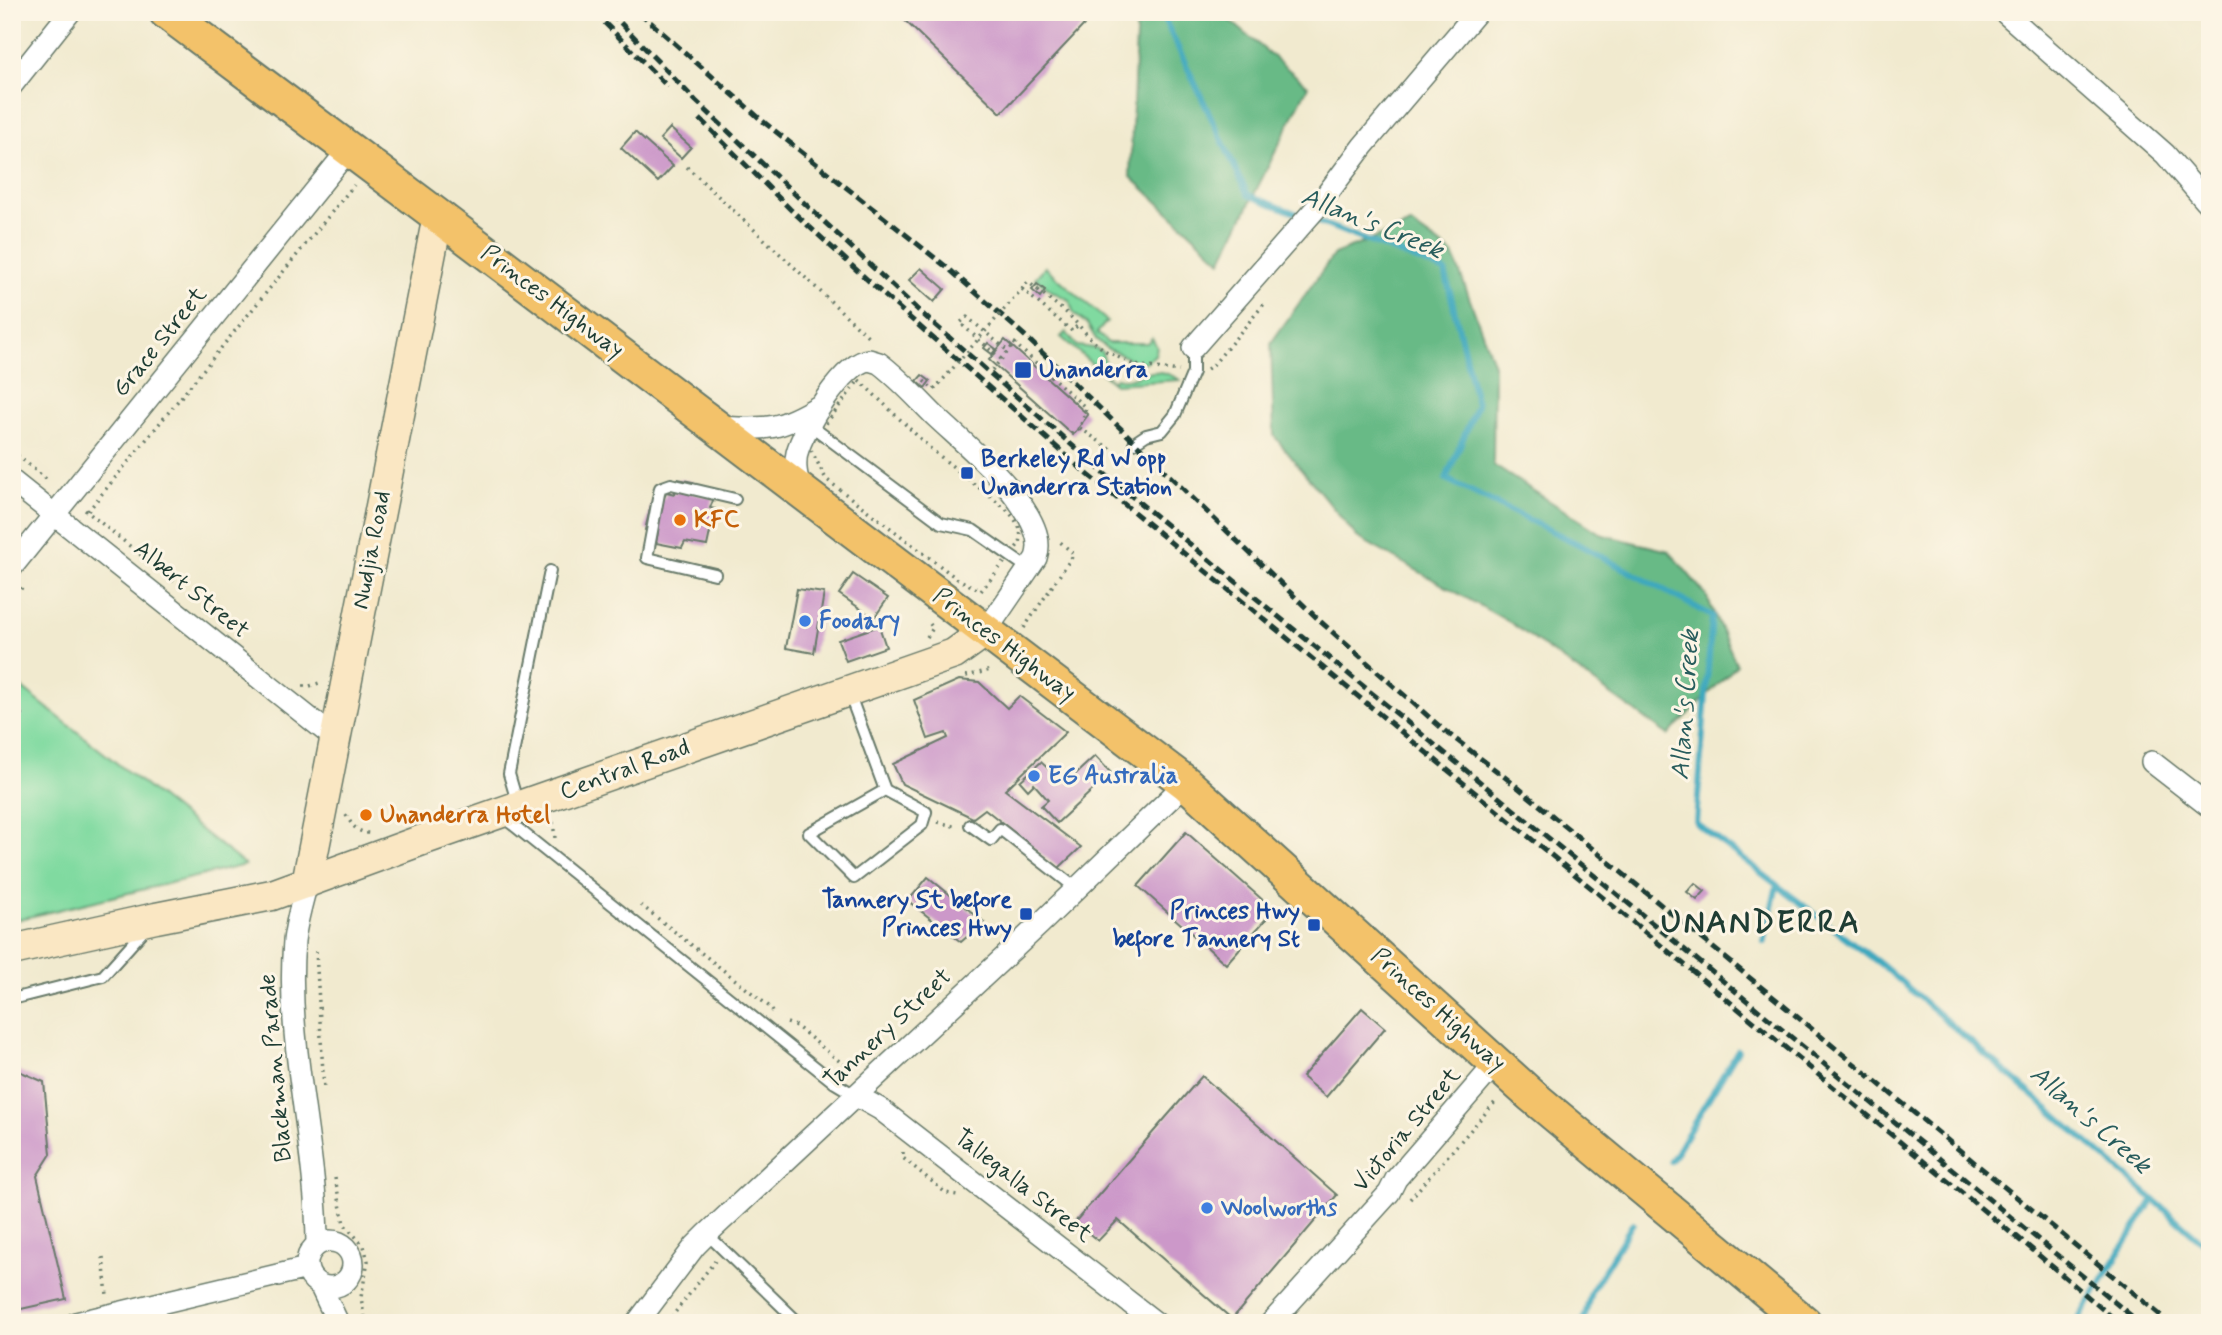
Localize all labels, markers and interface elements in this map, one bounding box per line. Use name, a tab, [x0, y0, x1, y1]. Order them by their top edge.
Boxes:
water label: Allan's Creek	[1296, 180, 1450, 269]
street label: Princes Highway	[474, 238, 630, 366]
street label: Grace Street	[106, 280, 214, 404]
place label: Unanderra	[1039, 355, 1148, 386]
marker: Unanderra	[1013, 360, 1033, 380]
place label: Berkeley Rd W opp Unanderra Station	[981, 444, 1172, 503]
marker: Berkeley Rd W opp Unanderra Station	[959, 465, 975, 481]
street label: Nudjia Road	[345, 488, 399, 612]
place label: KFC	[694, 505, 740, 536]
marker: KFC	[672, 512, 688, 528]
street label: Albert Street	[127, 534, 255, 646]
street label: Princes Highway	[926, 581, 1082, 709]
place label: Foodary	[819, 606, 900, 637]
marker: Foodary	[797, 613, 813, 629]
water label: Allan's Creek	[1664, 627, 1708, 781]
street label: Central Road	[556, 732, 694, 808]
place label: EG Australia	[1048, 761, 1178, 792]
marker: EG Australia	[1026, 768, 1042, 784]
place label: Unanderra Hotel	[380, 800, 550, 831]
marker: Unanderra Hotel	[358, 807, 374, 823]
place label: Tannery St before Princes Hwy	[822, 885, 1012, 944]
place label: Princes Hwy before Tannery St	[1112, 896, 1300, 957]
district label: UNANDERRA	[1661, 902, 1861, 944]
marker: Tannery St before Princes Hwy	[1018, 906, 1034, 922]
marker: Princes Hwy before Tannery St	[1306, 917, 1322, 933]
street label: Princes Highway	[1364, 941, 1512, 1079]
street label: Tannery Street	[817, 962, 959, 1096]
street label: Blackman Parade	[252, 972, 300, 1164]
water label: Allan's Creek	[2022, 1058, 2159, 1183]
street label: Victoria Street	[1346, 1061, 1468, 1199]
street label: Tallegalla Street	[947, 1122, 1099, 1250]
place label: Woolworths	[1220, 1193, 1338, 1224]
marker: Woolworths	[1199, 1200, 1215, 1216]

